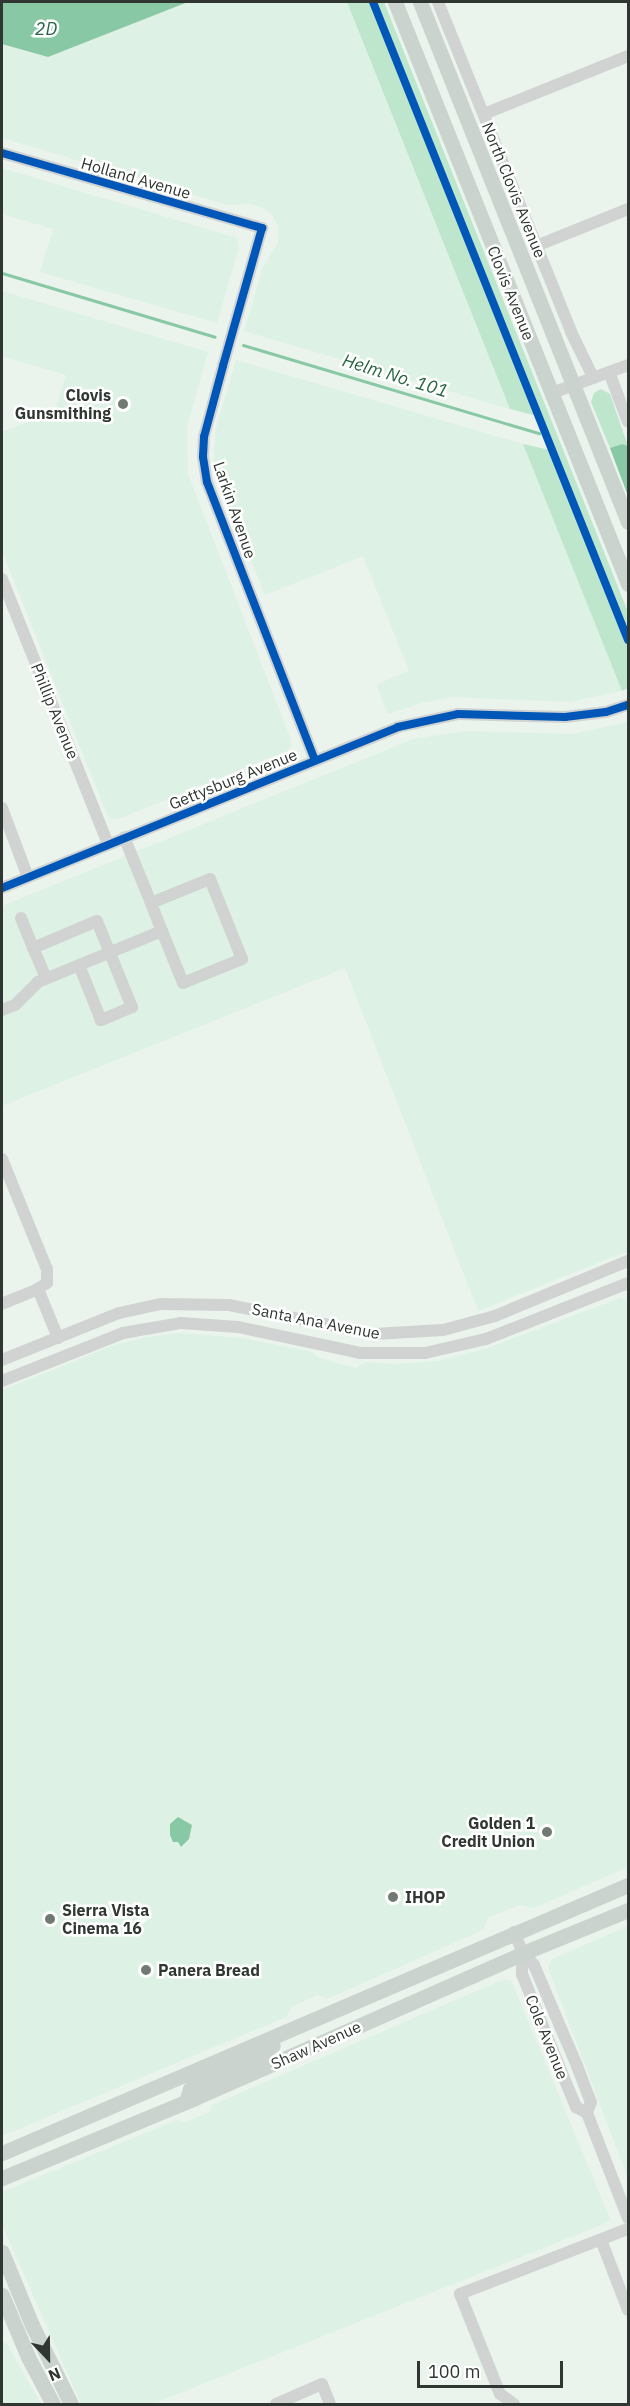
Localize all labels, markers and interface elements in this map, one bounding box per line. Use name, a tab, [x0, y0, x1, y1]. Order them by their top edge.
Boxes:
water label: 2D	[35, 18, 57, 40]
street label: North Clovis Avenue	[478, 119, 550, 261]
street label: Holland Avenue	[79, 153, 193, 203]
street label: Clovis Avenue	[483, 243, 539, 343]
water label: Helm No. 101	[340, 350, 450, 402]
place label: Clovis Gunsmithing	[15, 385, 111, 423]
marker: Clovis Gunsmithing	[116, 397, 130, 411]
street label: Larkin Avenue	[209, 459, 261, 561]
street label: Phillip Avenue	[27, 660, 83, 762]
street label: Gettysburg Avenue	[166, 745, 300, 813]
street label: Santa Ana Avenue	[250, 1299, 382, 1343]
place label: Golden 1 Credit Union	[441, 1813, 535, 1851]
marker: Golden 1 Credit Union	[540, 1825, 554, 1839]
place label: IHOP	[405, 1887, 445, 1907]
marker: IHOP	[386, 1890, 400, 1904]
place label: Sierra Vista Cinema 16	[62, 1900, 149, 1938]
marker: Sierra Vista Cinema 16	[43, 1912, 57, 1926]
place label: Panera Bread	[158, 1960, 260, 1980]
marker: Panera Bread	[139, 1963, 153, 1977]
street label: Cole Avenue	[521, 1992, 573, 2082]
street label: Shaw Avenue	[268, 2017, 364, 2073]
north arrow	[18, 2328, 78, 2388]
scale bar	[420, 2349, 566, 2387]
text: 100 m	[428, 2360, 480, 2383]
text: N	[46, 2363, 64, 2386]

